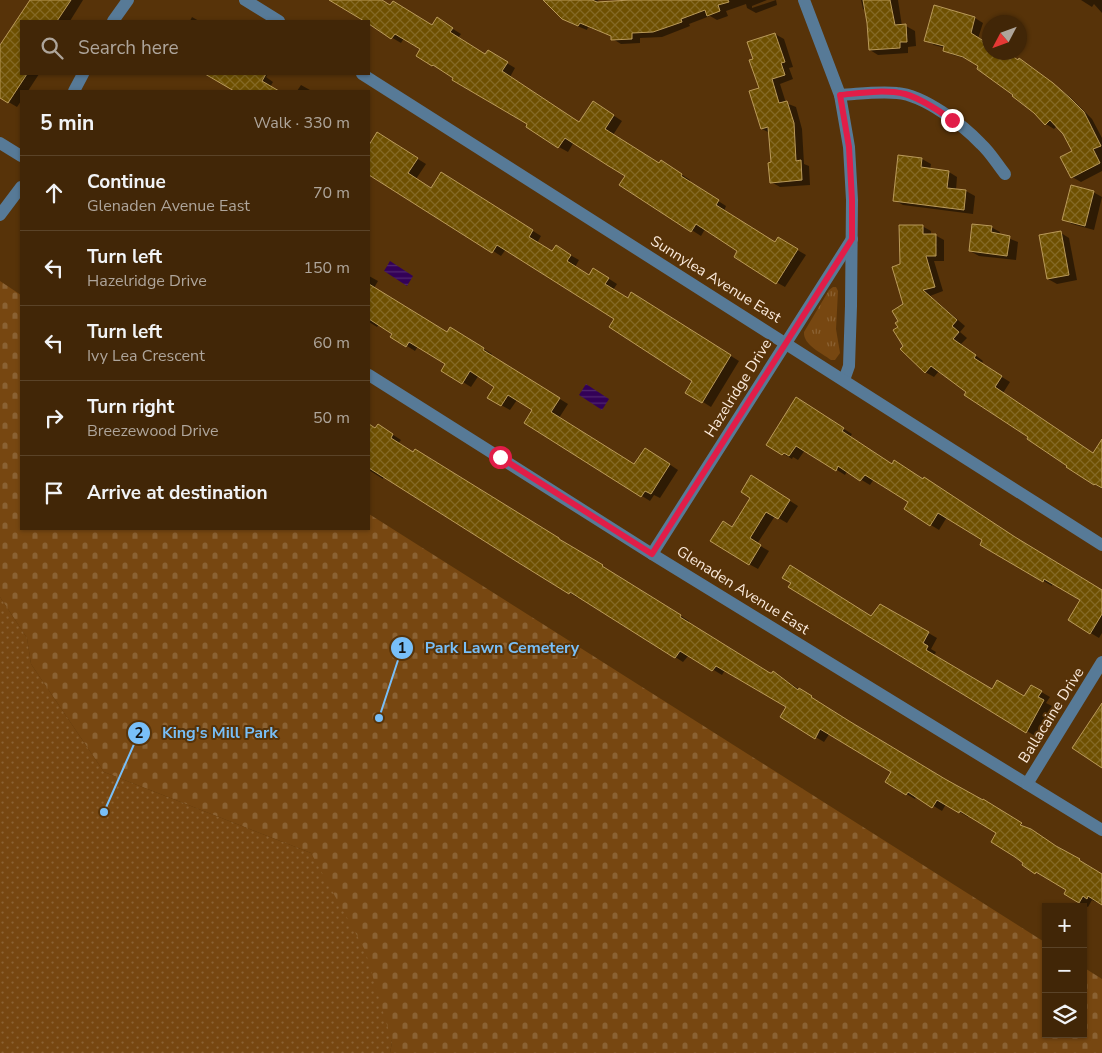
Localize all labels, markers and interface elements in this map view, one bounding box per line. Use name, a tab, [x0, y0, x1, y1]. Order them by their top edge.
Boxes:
north arrow	[982, 15, 1027, 60]
search box	[20, 20, 370, 75]
icon: search	[38, 34, 66, 62]
text: Search here	[78, 35, 179, 61]
text: 5 min	[40, 109, 94, 137]
route end	[941, 109, 964, 132]
text: Walk · 330 m	[254, 112, 350, 134]
text: Continue	[87, 169, 166, 195]
icon: ahead	[40, 179, 68, 207]
text: 70 m	[313, 182, 350, 204]
text: Glenaden Avenue East	[87, 195, 250, 217]
street label: Sunnylea Avenue East	[647, 231, 786, 328]
text: Turn left	[87, 244, 162, 270]
icon: left	[40, 254, 68, 282]
text: 150 m	[303, 257, 350, 279]
text: Hazelridge Drive	[87, 270, 207, 292]
text: Turn left	[87, 319, 162, 345]
icon: left	[40, 329, 68, 357]
text: 60 m	[313, 332, 350, 354]
street label: Hazelridge Drive	[700, 335, 776, 441]
text: Ivy Lea Crescent	[87, 345, 205, 367]
text: Turn right	[87, 394, 174, 420]
icon: right	[40, 404, 68, 432]
text: 50 m	[313, 407, 350, 429]
text: Breezewood Drive	[87, 420, 219, 442]
route start	[489, 446, 512, 469]
icon: arrive	[40, 479, 68, 507]
text: Arrive at destination	[87, 480, 268, 506]
street label: Glenaden Avenue East	[673, 541, 814, 639]
callout: Park Lawn Cemetery	[390, 632, 589, 663]
text: Park Lawn Cemetery	[425, 637, 580, 659]
text: 1	[397, 638, 407, 658]
street label: Ballacaine Drive	[1014, 663, 1088, 767]
callout: King's Mill Park	[127, 717, 288, 748]
text: King's Mill Park	[162, 722, 278, 744]
text: 2	[134, 723, 144, 743]
map controls	[1042, 903, 1087, 1038]
button: +	[1042, 903, 1087, 948]
button: −	[1042, 948, 1087, 993]
button: layers	[1042, 993, 1087, 1038]

